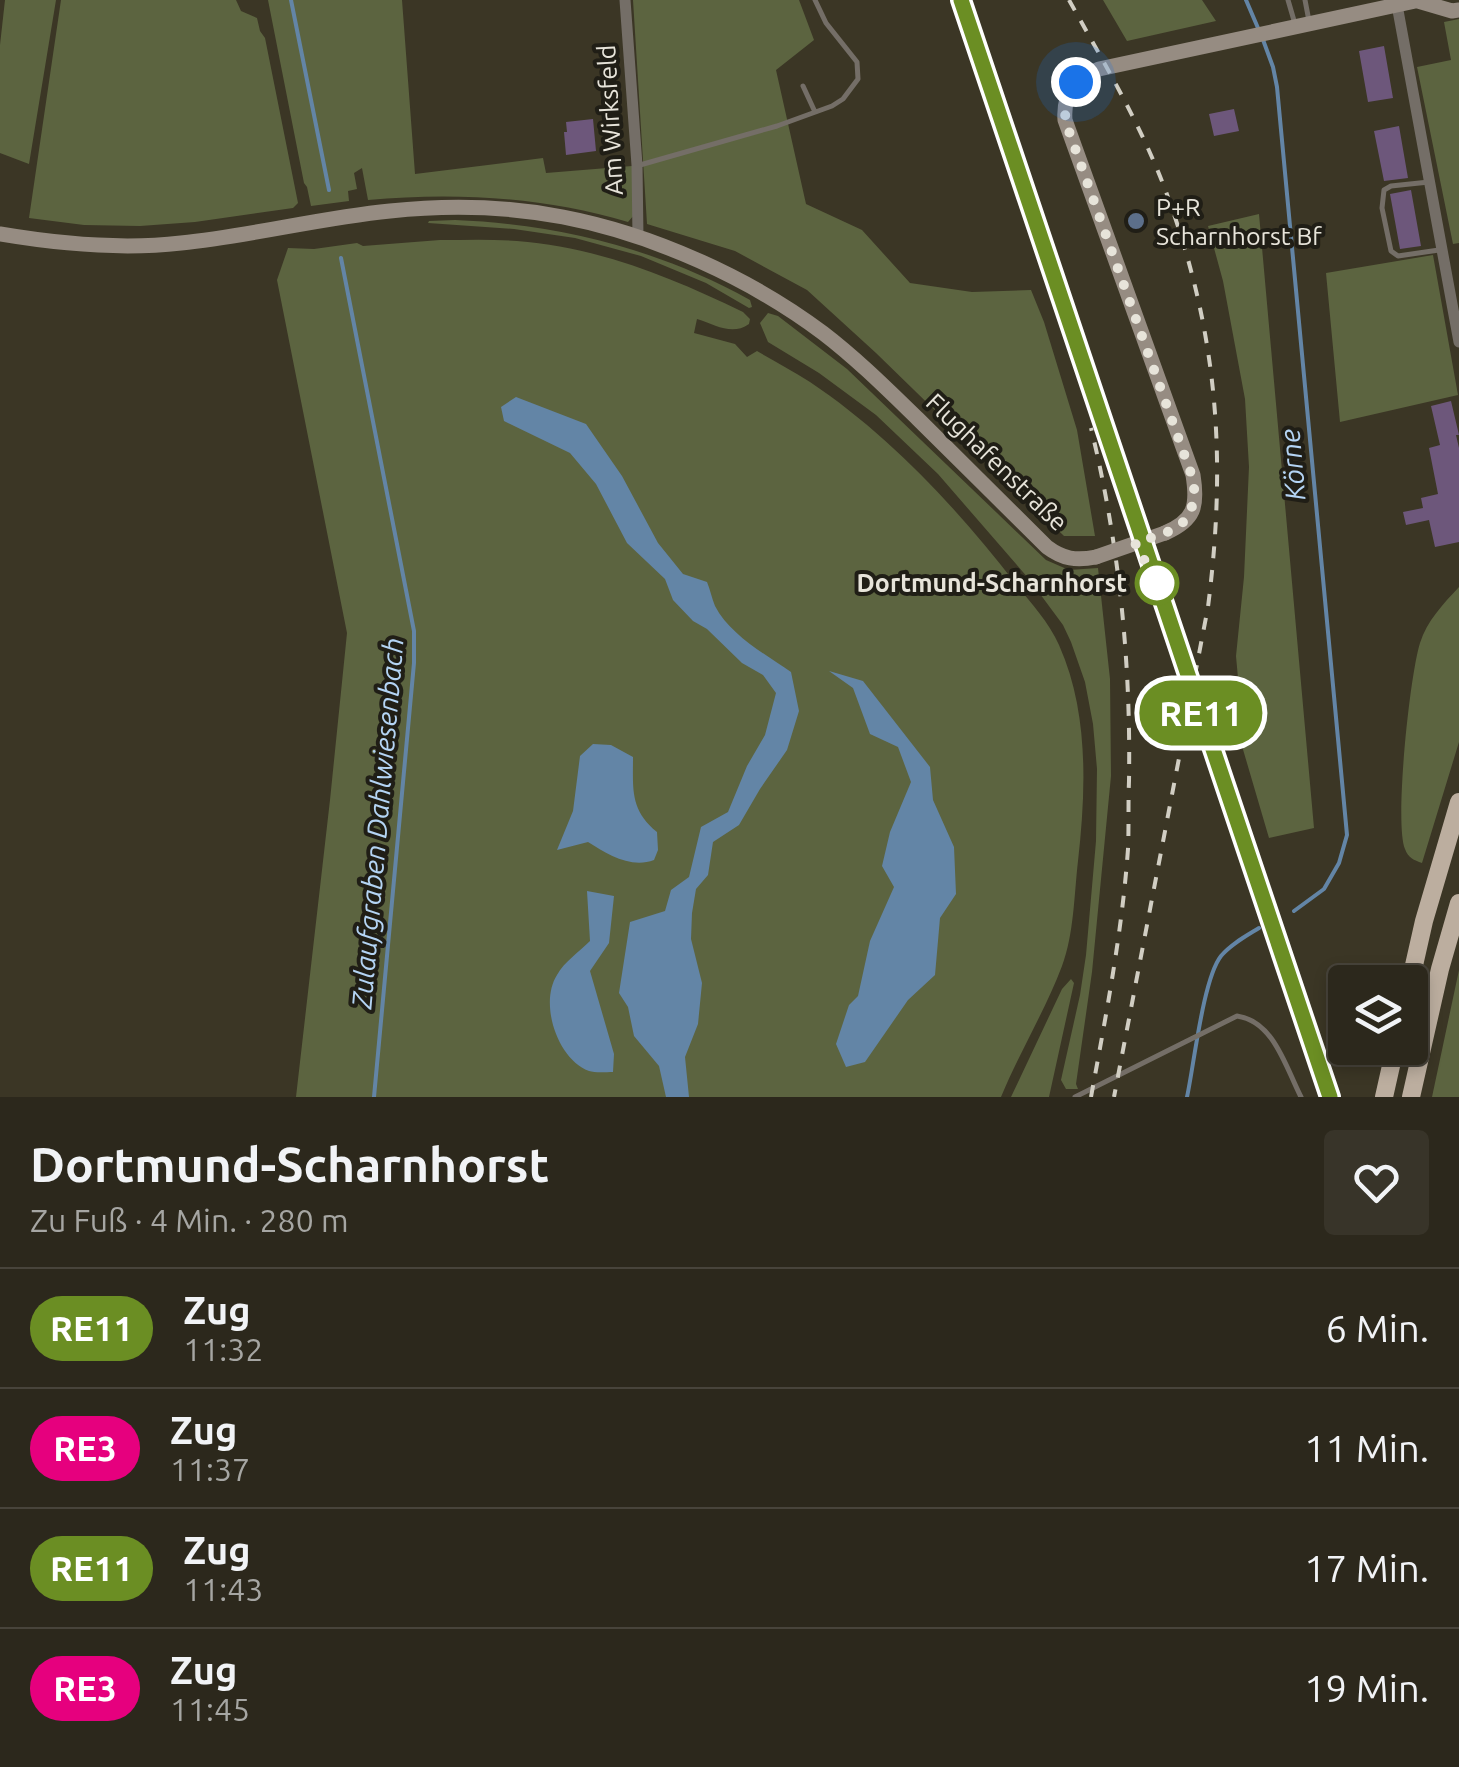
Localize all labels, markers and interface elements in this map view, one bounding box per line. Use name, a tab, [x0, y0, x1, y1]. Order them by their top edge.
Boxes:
street label: Am Wirksfeld	[592, 44, 628, 196]
your location	[1051, 57, 1101, 107]
place label: P+R Scharnhorst Bf	[1156, 193, 1322, 250]
marker: P+R Scharnhorst Bf	[1125, 210, 1147, 232]
street label: Flughafenstraße	[921, 388, 1073, 536]
water label: Körne	[1273, 428, 1311, 502]
marker: Dortmund-Scharnhorst	[1136, 562, 1178, 604]
place label: Dortmund-Scharnhorst	[857, 569, 1127, 597]
water label: Zulaufgraben Dahlwiesenbach	[345, 636, 409, 1011]
line badge: RE11	[1131, 680, 1271, 746]
text: RE11	[1159, 693, 1243, 733]
map controls	[1328, 965, 1428, 1065]
button: layers	[1328, 965, 1428, 1065]
button: heart	[1324, 1130, 1429, 1235]
text: Dortmund-Scharnhorst	[30, 1137, 549, 1191]
text: Zu Fuß · 4 Min. · 280 m	[30, 1202, 349, 1238]
text: Zug	[183, 1289, 251, 1331]
text: 6 Min.	[1326, 1307, 1429, 1349]
text: RE11	[50, 1308, 133, 1348]
text: 11:32	[183, 1331, 263, 1367]
text: Zug	[170, 1409, 237, 1451]
text: 11 Min.	[1304, 1427, 1429, 1469]
text: RE3	[53, 1428, 117, 1468]
text: 11:37	[170, 1451, 250, 1487]
text: Zug	[183, 1529, 251, 1571]
text: 17 Min.	[1304, 1547, 1429, 1589]
text: RE11	[50, 1548, 133, 1588]
text: 11:43	[183, 1571, 263, 1607]
text: Zug	[170, 1649, 237, 1691]
text: 19 Min.	[1304, 1667, 1429, 1709]
text: RE3	[53, 1668, 117, 1708]
text: 11:45	[170, 1691, 250, 1727]

